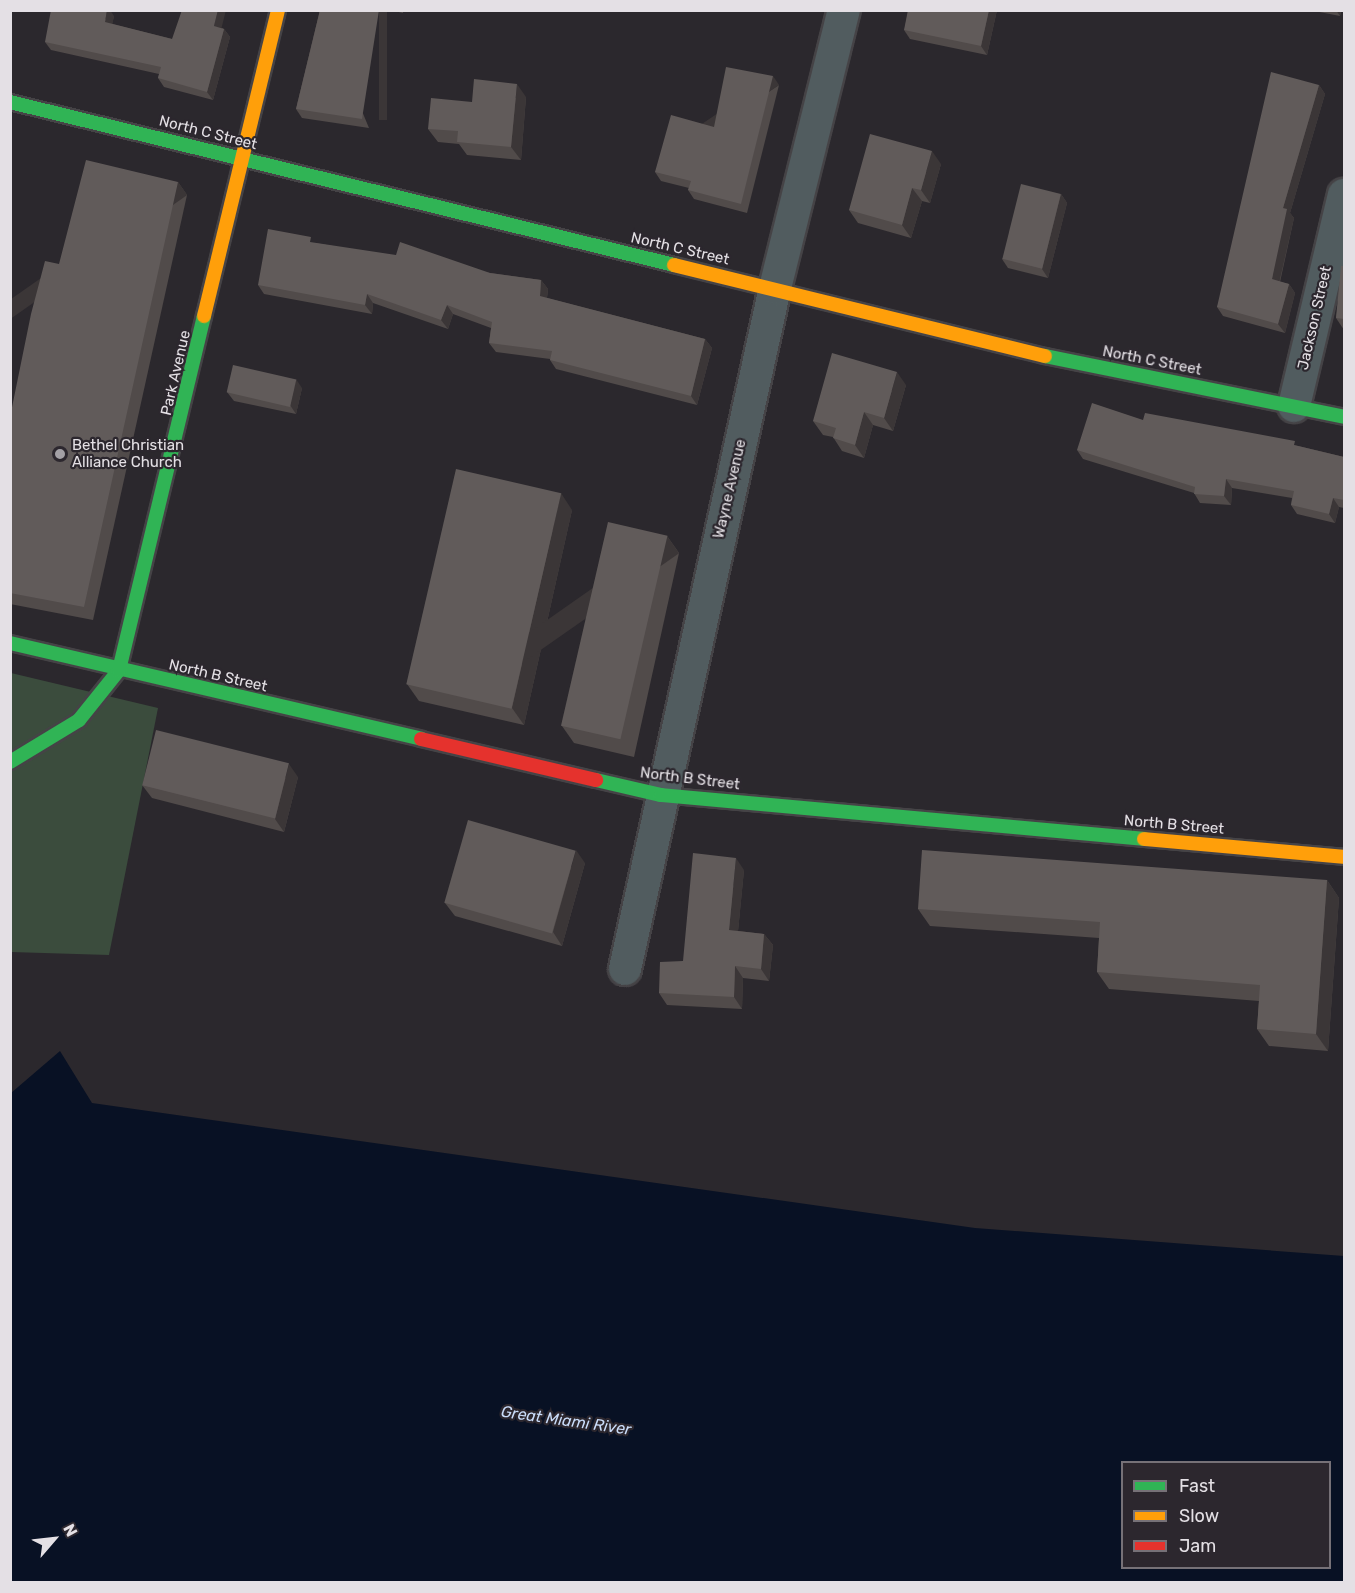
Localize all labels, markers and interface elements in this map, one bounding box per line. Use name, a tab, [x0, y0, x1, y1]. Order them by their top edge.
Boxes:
street label: North C Street	[157, 112, 259, 154]
street label: North C Street	[629, 229, 731, 269]
street label: Jackson Street	[1294, 264, 1336, 372]
street label: Park Avenue	[157, 328, 195, 418]
street label: North C Street	[1101, 343, 1203, 379]
place label: Bethel Christian Alliance Church	[72, 436, 184, 471]
street label: Wayne Avenue	[710, 437, 750, 541]
marker: Bethel Christian Alliance Church	[53, 447, 67, 461]
street label: North B Street	[167, 656, 269, 696]
street label: North B Street	[639, 764, 741, 794]
street label: North B Street	[1123, 812, 1225, 838]
water label: Great Miami River	[500, 1402, 632, 1440]
legend	[1121, 1461, 1331, 1569]
text: Fast	[1179, 1475, 1215, 1497]
text: Slow	[1179, 1505, 1219, 1527]
north arrow	[24, 1509, 84, 1569]
text: N	[59, 1521, 81, 1540]
text: Jam	[1179, 1535, 1216, 1557]

